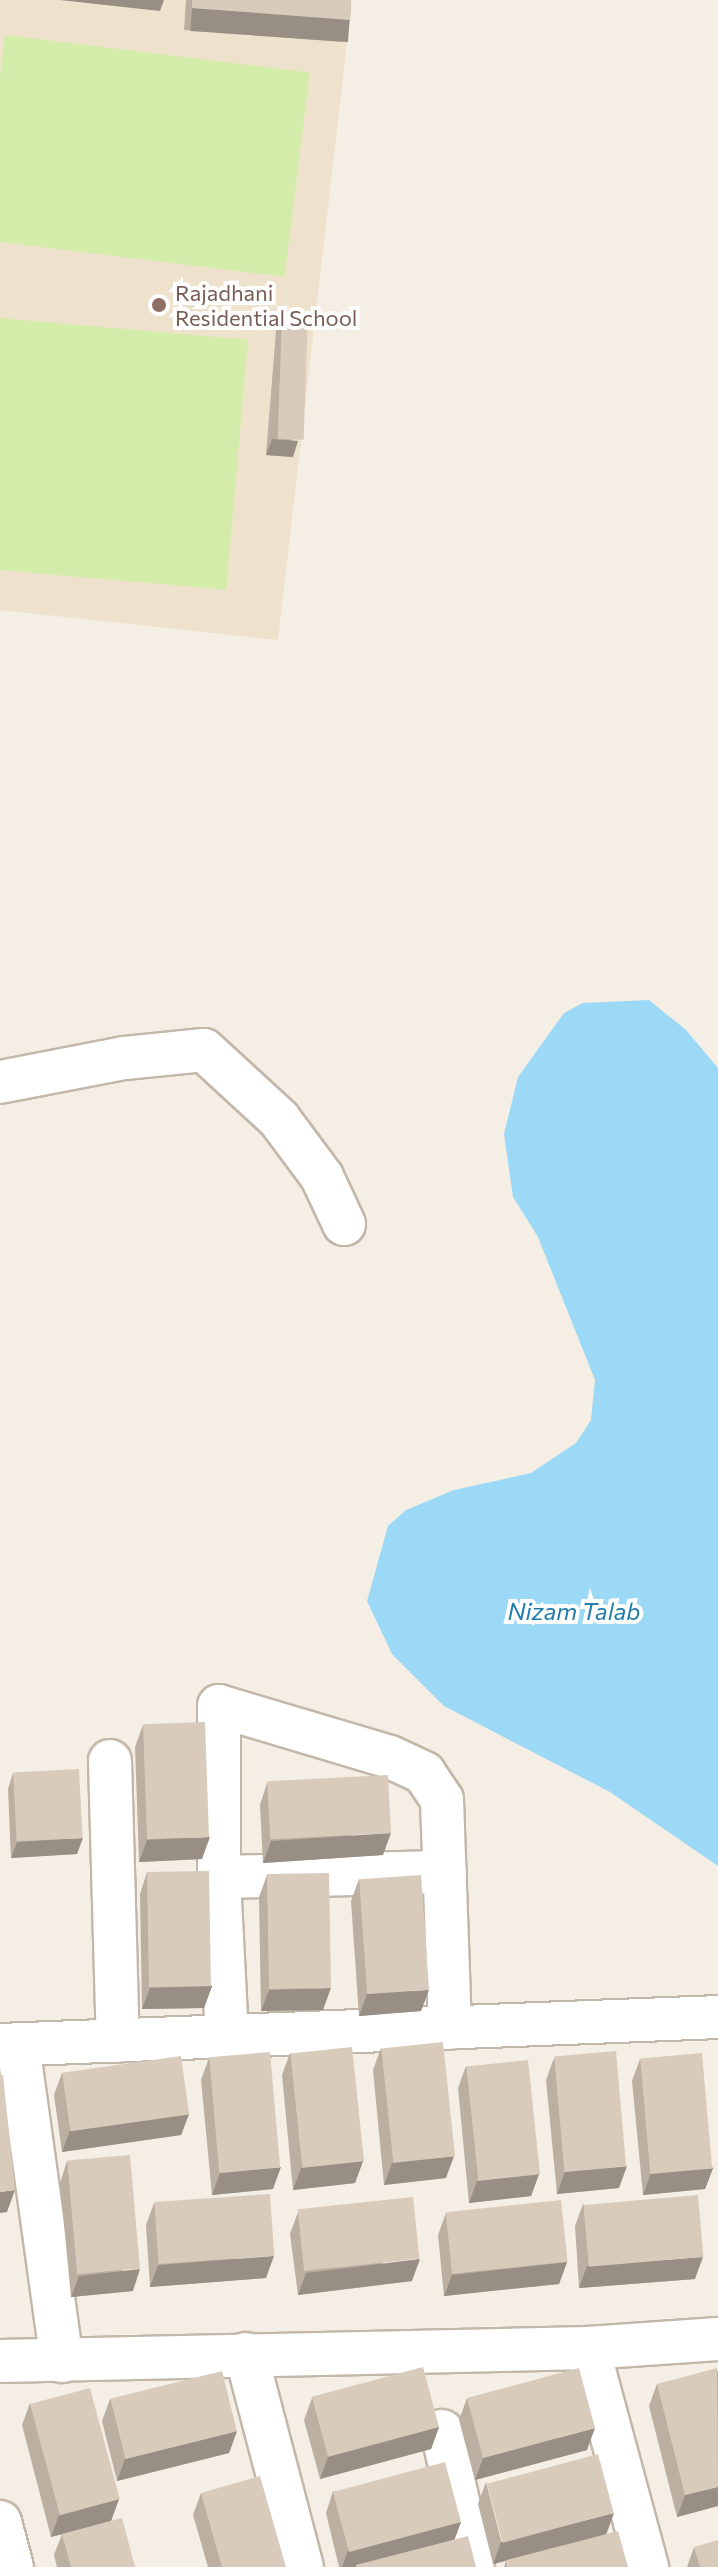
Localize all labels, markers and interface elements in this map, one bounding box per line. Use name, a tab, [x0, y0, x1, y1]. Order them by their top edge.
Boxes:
place label: Rajadhani Residential School	[175, 279, 357, 330]
marker: Rajadhani Residential School	[150, 296, 168, 314]
water label: Nizam Talab	[508, 1597, 640, 1625]

